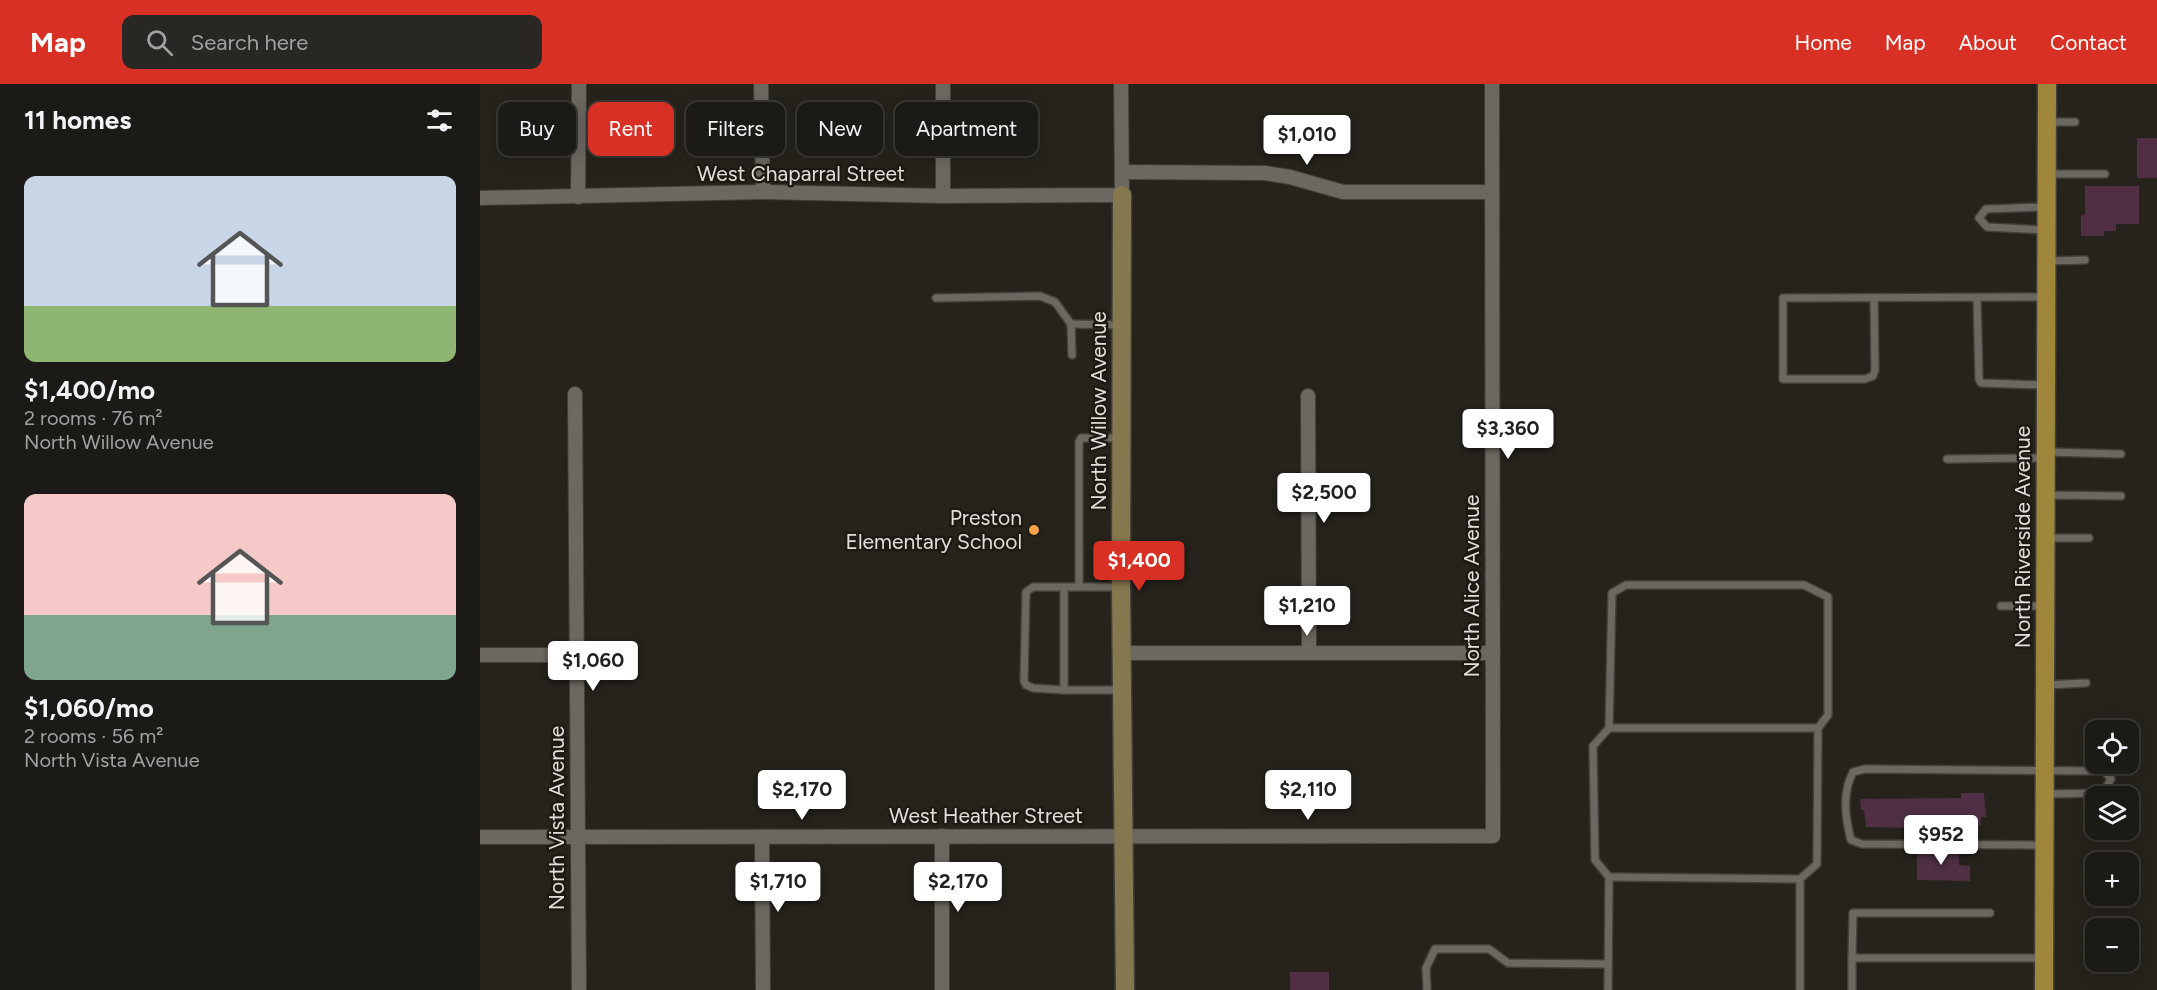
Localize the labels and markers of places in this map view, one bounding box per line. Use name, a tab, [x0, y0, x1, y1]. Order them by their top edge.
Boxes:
pin: $1,010	[1258, 115, 1356, 166]
pin: $3,360	[1459, 409, 1557, 460]
pin: $2,500	[1275, 473, 1373, 524]
place label: Preston Elementary School	[846, 505, 1022, 554]
marker: Preston Elementary School	[1027, 523, 1041, 537]
pin: $1,400	[1090, 541, 1188, 592]
pin: $1,210	[1258, 586, 1356, 637]
pin: $1,060	[544, 641, 642, 692]
pin: $2,170	[753, 770, 851, 821]
pin: $2,110	[1259, 770, 1357, 821]
pin: $952	[1905, 815, 1977, 866]
pin: $1,710	[729, 862, 827, 913]
pin: $2,170	[909, 862, 1007, 913]

